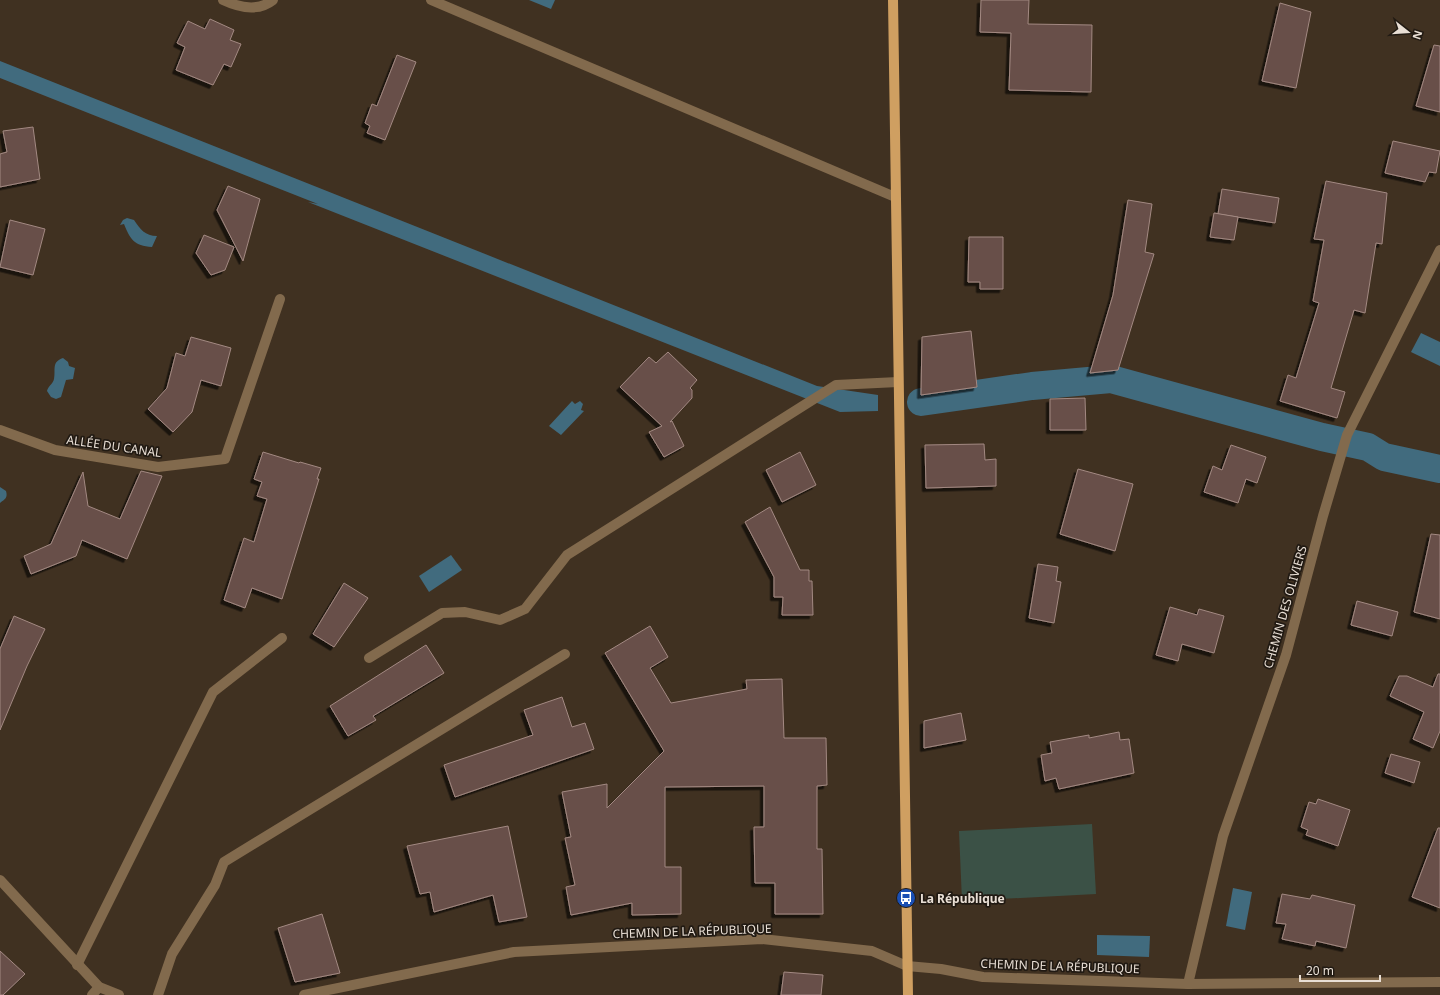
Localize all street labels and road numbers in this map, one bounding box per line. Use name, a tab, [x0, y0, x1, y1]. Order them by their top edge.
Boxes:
street label: ALLÉE DU CANAL	[65, 431, 163, 461]
street label: CHEMIN DES OLIVIERS	[1259, 543, 1311, 670]
street label: CHEMIN DE LA RÉPUBLIQUE	[612, 920, 772, 942]
street label: CHEMIN DE LA RÉPUBLIQUE	[980, 955, 1140, 977]

